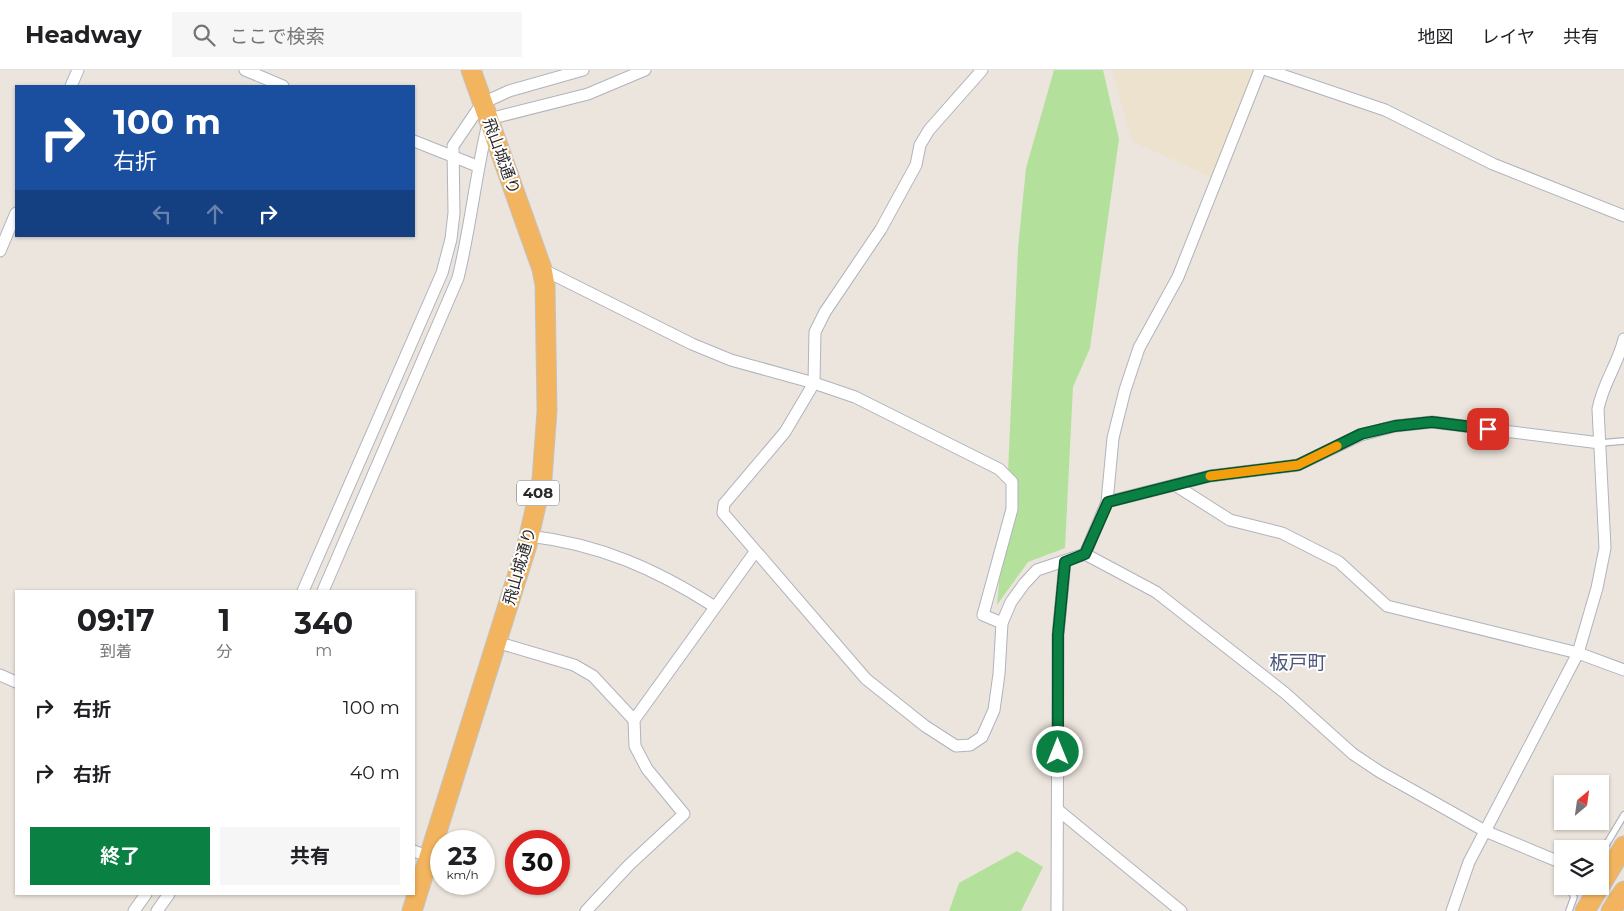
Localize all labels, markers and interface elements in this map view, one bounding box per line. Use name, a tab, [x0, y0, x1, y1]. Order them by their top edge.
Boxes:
search box	[172, 12, 522, 57]
text: Headway	[25, 20, 142, 49]
icon: search	[190, 21, 218, 49]
text: ここで検索	[230, 25, 325, 48]
text: 地図	[1418, 26, 1454, 48]
text: レイヤ	[1482, 26, 1535, 48]
text: 共有	[1563, 26, 1599, 48]
text: 100 m	[113, 100, 221, 143]
icon: right	[30, 105, 95, 170]
street label: 飛山城通り	[479, 115, 524, 197]
text: 右折	[113, 148, 157, 175]
icon: left	[148, 200, 176, 228]
icon: ahead	[201, 200, 229, 228]
icon: right	[254, 200, 282, 228]
pin	[1467, 408, 1509, 450]
icon: arrive	[1474, 415, 1502, 443]
road number: 408	[517, 480, 559, 506]
street label: 飛山城通り	[499, 525, 540, 607]
text: 09:17	[77, 602, 155, 639]
text: 1	[219, 602, 230, 639]
text: 340	[294, 605, 353, 642]
text: m	[315, 641, 332, 660]
text: 到着	[100, 642, 132, 661]
text: 分	[216, 642, 232, 661]
district label: 板戸町	[1269, 651, 1327, 674]
icon: right	[30, 694, 58, 722]
text: 100 m	[343, 696, 400, 719]
text: 右折	[73, 698, 111, 721]
position arrow	[1031, 725, 1083, 777]
icon: right	[30, 759, 58, 787]
text: 40 m	[350, 761, 400, 784]
text: 右折	[73, 763, 111, 786]
north arrow	[1554, 775, 1609, 830]
map controls	[1554, 775, 1609, 895]
button: 終了	[30, 827, 210, 885]
button: 共有	[220, 827, 400, 885]
speed limit sign: 30	[505, 830, 570, 895]
button: layers	[1554, 840, 1609, 895]
text: 23	[448, 841, 477, 871]
text: km/h	[446, 867, 479, 882]

